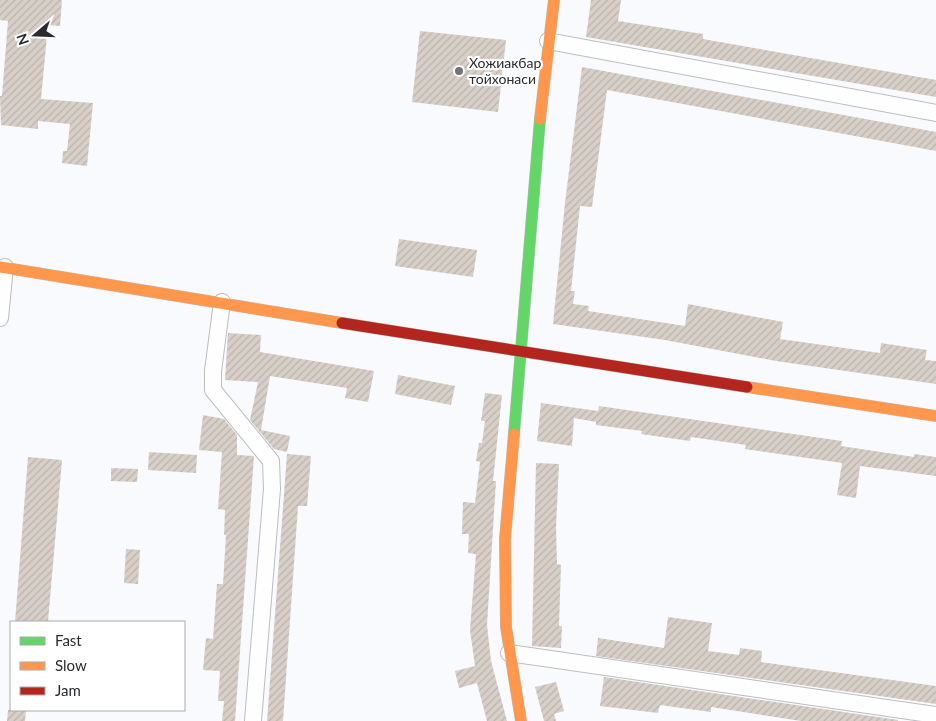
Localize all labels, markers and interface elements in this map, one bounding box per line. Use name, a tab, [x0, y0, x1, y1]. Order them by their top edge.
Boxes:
north arrow	[10, 10, 60, 60]
text: N	[12, 32, 32, 47]
place label: Хожиакбар тойхонаси	[469, 54, 542, 87]
marker: Хожиакбар тойхонаси	[453, 65, 465, 77]
legend	[10, 621, 185, 711]
text: Fast	[55, 631, 82, 649]
text: Slow	[55, 656, 87, 674]
text: Jam	[55, 681, 81, 699]

